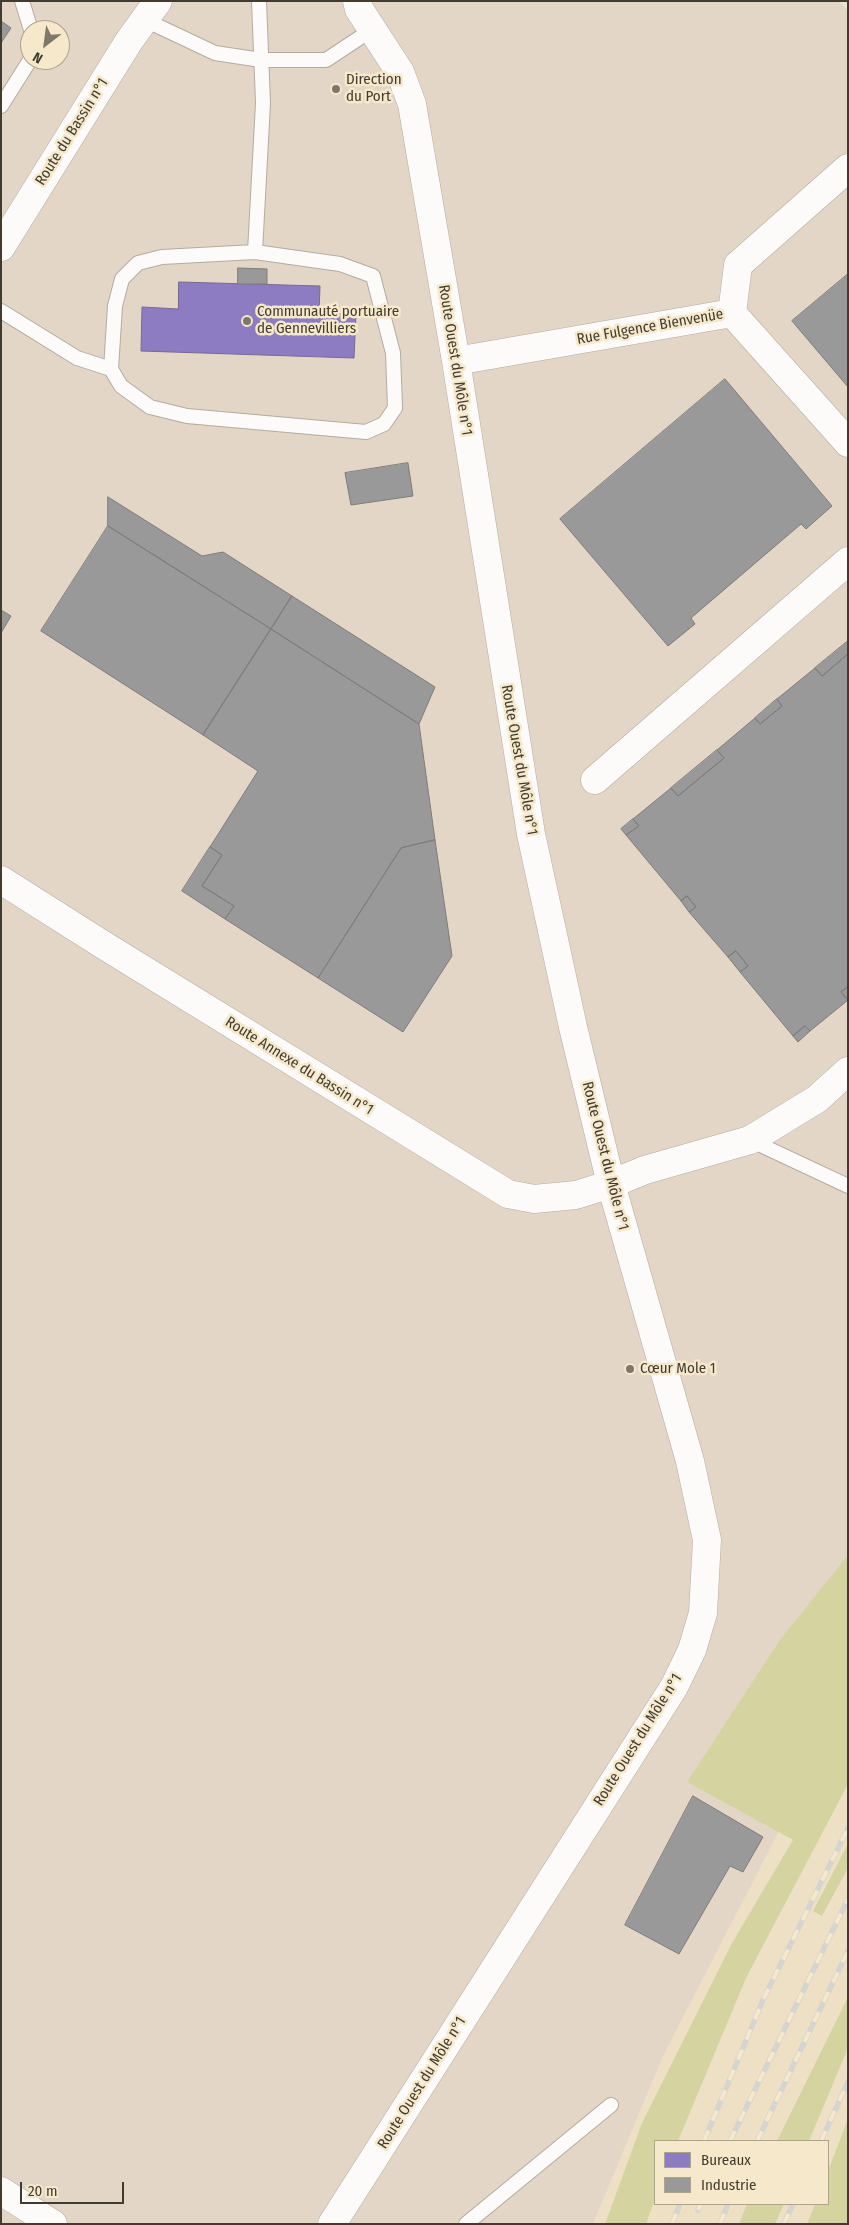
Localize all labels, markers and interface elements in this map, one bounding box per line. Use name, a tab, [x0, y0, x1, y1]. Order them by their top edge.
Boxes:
north arrow	[20, 20, 70, 70]
text: N	[30, 48, 46, 67]
place label: Direction du Port	[346, 71, 402, 106]
street label: Route du Bassin n°1	[32, 75, 112, 189]
marker: Direction du Port	[330, 83, 342, 95]
street label: Route Ouest du Môle n°1	[434, 283, 476, 437]
place label: Communauté portuaire de Gennevilliers	[257, 303, 399, 338]
street label: Rue Fulgence Bienvenüe	[575, 305, 725, 349]
marker: Communauté portuaire de Gennevilliers	[241, 315, 253, 327]
street label: Route Ouest du Môle n°1	[497, 683, 541, 837]
street label: Route Annexe du Bassin n°1	[222, 1013, 376, 1119]
street label: Route Ouest du Môle n°1	[578, 1080, 632, 1232]
place label: Cœur Mole 1	[640, 1360, 716, 1378]
marker: Cœur Mole 1	[624, 1363, 636, 1375]
street label: Route Ouest du Môle n°1	[590, 1671, 686, 1809]
street label: Route Ouest du Môle n°1	[374, 2014, 470, 2152]
legend	[654, 2140, 829, 2205]
text: Bureaux	[701, 2151, 751, 2169]
scale bar	[22, 2172, 126, 2204]
text: Industrie	[701, 2176, 756, 2194]
text: 20 m	[28, 2182, 58, 2200]

